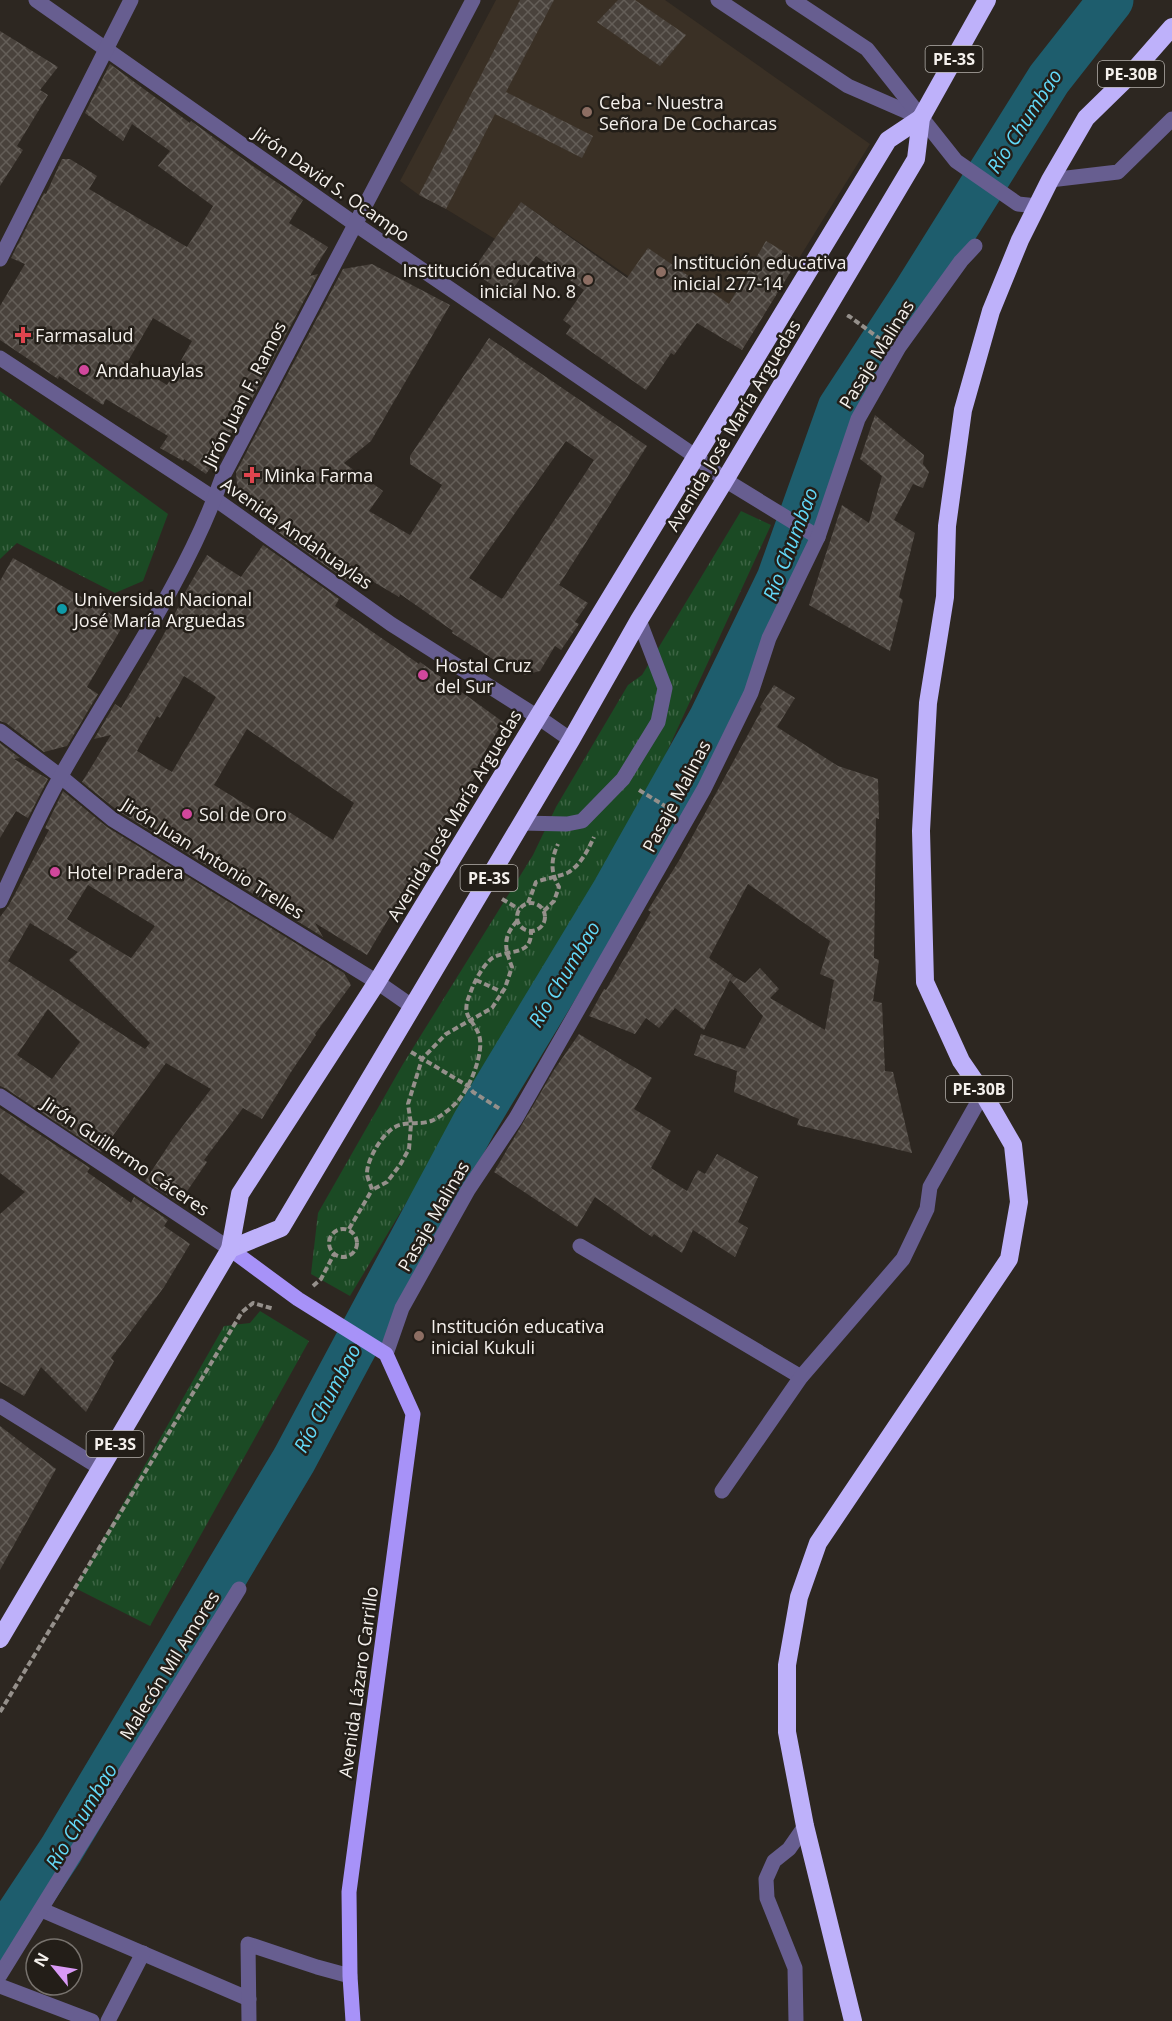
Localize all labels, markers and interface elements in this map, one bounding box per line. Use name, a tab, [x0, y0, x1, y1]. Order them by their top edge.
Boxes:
road number: PE-3S	[926, 46, 982, 72]
road number: PE-30B	[1098, 61, 1164, 87]
water label: Río Chumbao	[980, 64, 1068, 178]
place label: Ceba - Nuestra Señora De Cocharcas	[599, 90, 777, 135]
marker: Ceba - Nuestra Señora De Cocharcas	[580, 105, 594, 119]
street label: Jirón David S. Ocampo	[247, 120, 415, 247]
place label: Institución educativa inicial 277-14	[673, 250, 847, 295]
place label: Institución educativa inicial No. 8	[402, 258, 576, 303]
marker: Institución educativa inicial 277-14	[654, 265, 668, 279]
marker: Institución educativa inicial No. 8	[581, 273, 595, 287]
street label: Pasaje Malinas	[833, 295, 919, 413]
street label: Avenida José María Arguedas	[660, 315, 806, 535]
street label: Jirón Juan F. Ramos	[196, 317, 291, 473]
place label: Farmasalud	[35, 323, 134, 347]
marker: Farmasalud	[16, 328, 30, 342]
place label: Andahuaylas	[96, 358, 204, 382]
marker: Andahuaylas	[77, 363, 91, 377]
place label: Minka Farma	[264, 463, 373, 487]
marker: Minka Farma	[245, 468, 259, 482]
street label: Avenida Andahuaylas	[217, 472, 377, 594]
water label: Río Chumbao	[756, 483, 824, 605]
place label: Universidad Nacional José María Arguedas	[72, 587, 252, 632]
marker: Universidad Nacional José María Arguedas	[55, 602, 69, 616]
place label: Hostal Cruz del Sur	[435, 653, 532, 698]
marker: Hostal Cruz del Sur	[416, 668, 430, 682]
street label: Avenida José María Arguedas	[381, 705, 527, 925]
street label: Pasaje Malinas	[636, 736, 716, 856]
street label: Jirón Juan Antonio Trelles	[116, 791, 309, 924]
place label: Sol de Oro	[199, 802, 287, 826]
marker: Sol de Oro	[180, 807, 194, 821]
place label: Hotel Pradera	[67, 860, 184, 884]
marker: Hotel Pradera	[48, 865, 62, 879]
road number: PE-3S	[460, 865, 518, 891]
water label: Río Chumbao	[522, 916, 606, 1032]
road number: PE-30B	[946, 1076, 1012, 1102]
street label: Jirón Guillermo Cáceres	[36, 1090, 214, 1221]
street label: Pasaje Malinas	[392, 1156, 474, 1276]
place label: Institución educativa inicial Kukuli	[431, 1314, 605, 1359]
marker: Institución educativa inicial Kukuli	[412, 1329, 426, 1343]
water label: Río Chumbao	[287, 1339, 367, 1457]
road number: PE-3S	[86, 1431, 144, 1457]
street label: Avenida Lázaro Carrillo	[333, 1585, 383, 1779]
street label: Malecón Mil Amores	[114, 1586, 224, 1744]
water label: Río Chumbao	[39, 1758, 123, 1874]
north arrow	[24, 1937, 84, 1997]
text: N	[28, 1948, 54, 1971]

